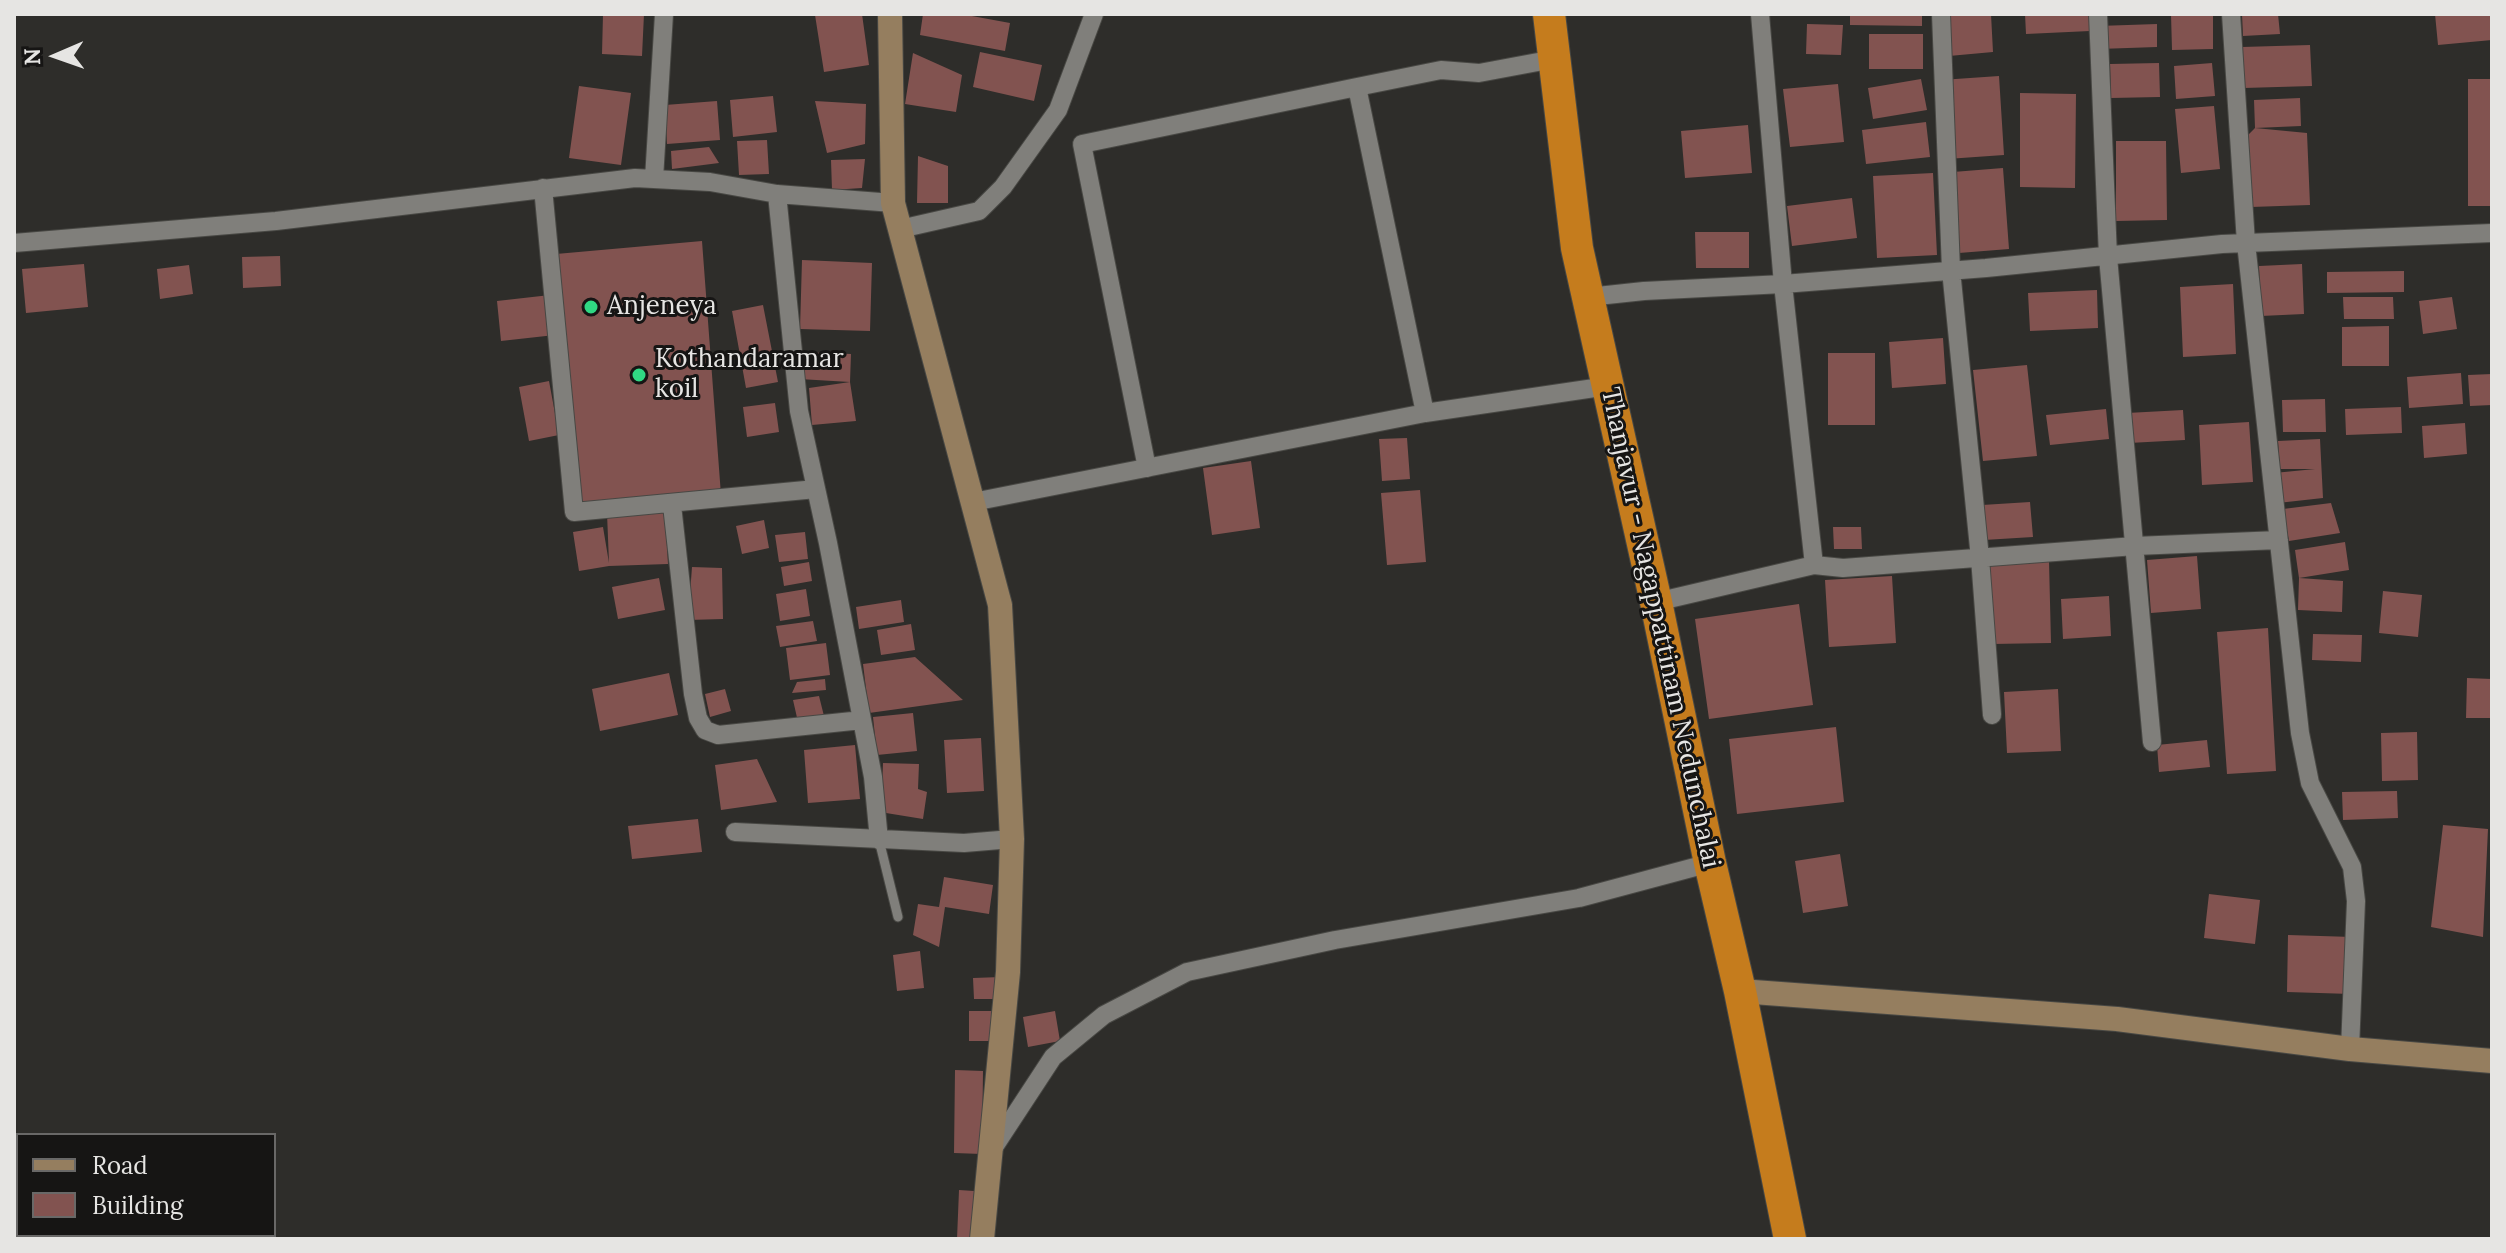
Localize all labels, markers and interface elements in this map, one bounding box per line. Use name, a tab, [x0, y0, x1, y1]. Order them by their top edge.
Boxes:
north arrow	[16, 16, 96, 96]
text: N	[18, 48, 46, 66]
place label: Anjeneya	[607, 291, 717, 323]
marker: Anjeneya	[582, 298, 600, 316]
place label: Kothandaramar koil	[655, 344, 844, 406]
marker: Kothandaramar koil	[630, 366, 648, 384]
street label: Thanjavur - Nagappattinam Nedunchalai	[1594, 385, 1726, 871]
legend	[16, 1133, 276, 1237]
text: Road	[92, 1150, 148, 1181]
text: Building	[92, 1190, 183, 1221]

